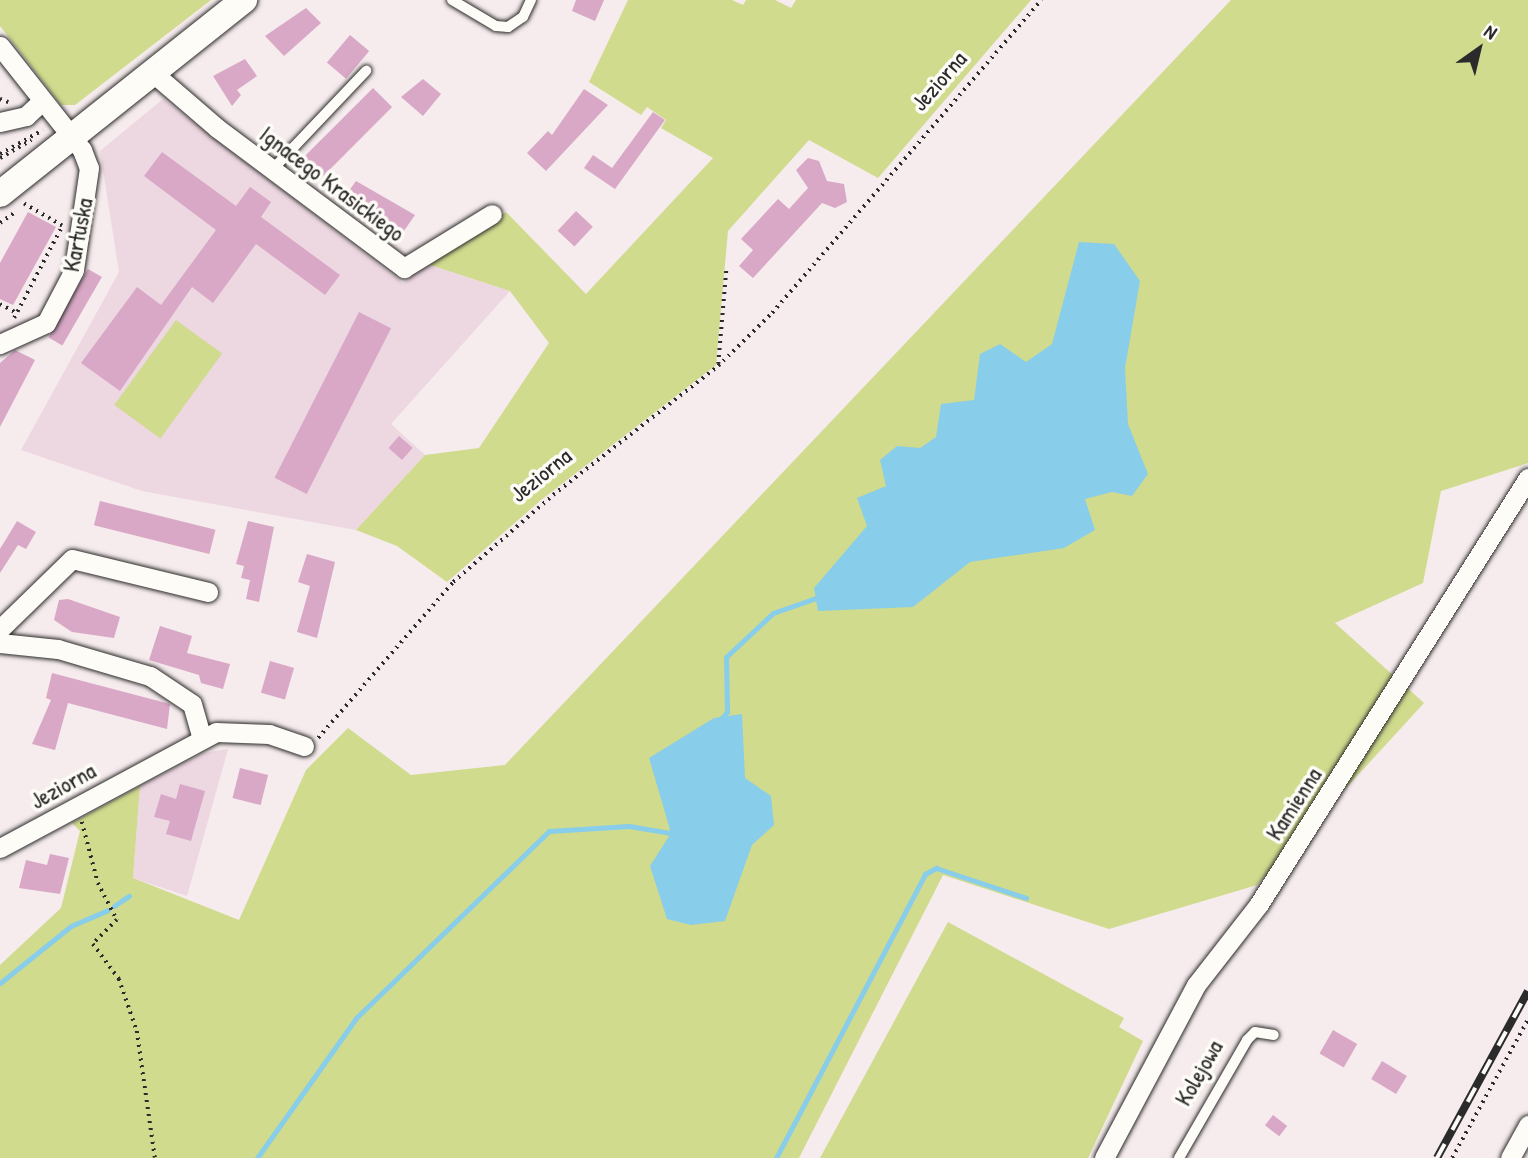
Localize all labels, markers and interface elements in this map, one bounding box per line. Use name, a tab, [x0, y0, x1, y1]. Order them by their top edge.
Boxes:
north arrow	[1444, 14, 1514, 84]
text: N	[1479, 18, 1502, 45]
street label: Jeziorna	[906, 45, 972, 117]
street label: Ignacego Krasickiego	[254, 121, 410, 247]
street label: Kartuska	[57, 196, 99, 274]
street label: Jeziorna	[505, 442, 577, 508]
street label: Jeziorna	[26, 757, 100, 815]
street label: Kamienna	[1260, 763, 1328, 845]
street label: Kolejowa	[1169, 1035, 1229, 1111]

